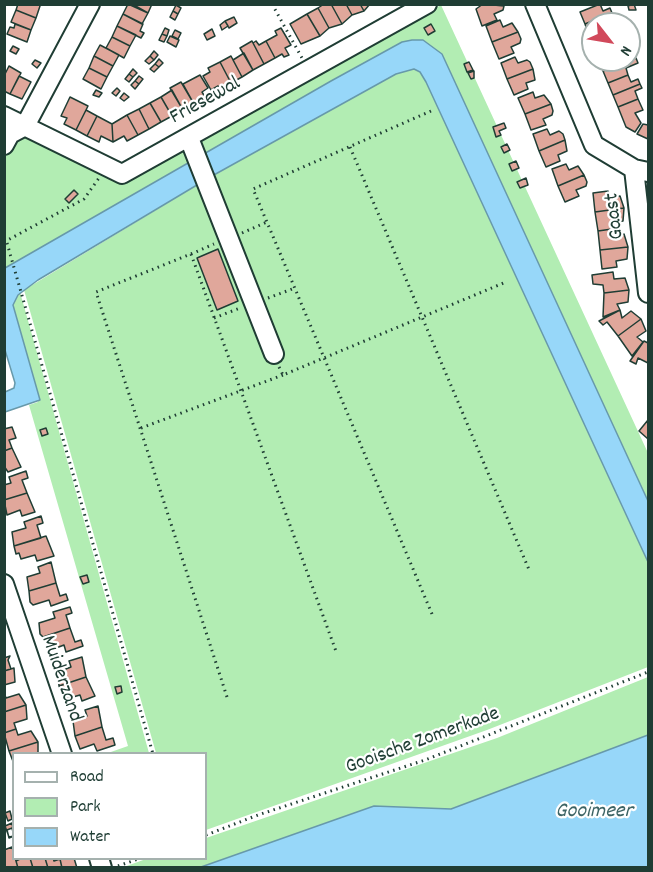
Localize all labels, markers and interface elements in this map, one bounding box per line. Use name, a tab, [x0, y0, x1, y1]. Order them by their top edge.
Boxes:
north arrow	[581, 12, 641, 72]
text: N	[613, 41, 637, 60]
street label: Friesewal	[166, 72, 246, 132]
street label: Gaast	[601, 191, 631, 241]
street label: Muiderzand	[34, 633, 86, 725]
street label: Gooische Zomerkade	[343, 703, 503, 781]
legend	[12, 752, 207, 860]
text: Road	[70, 765, 104, 790]
text: Park	[70, 795, 101, 820]
water label: Gooimeer	[555, 800, 633, 826]
text: Water	[70, 825, 110, 850]

